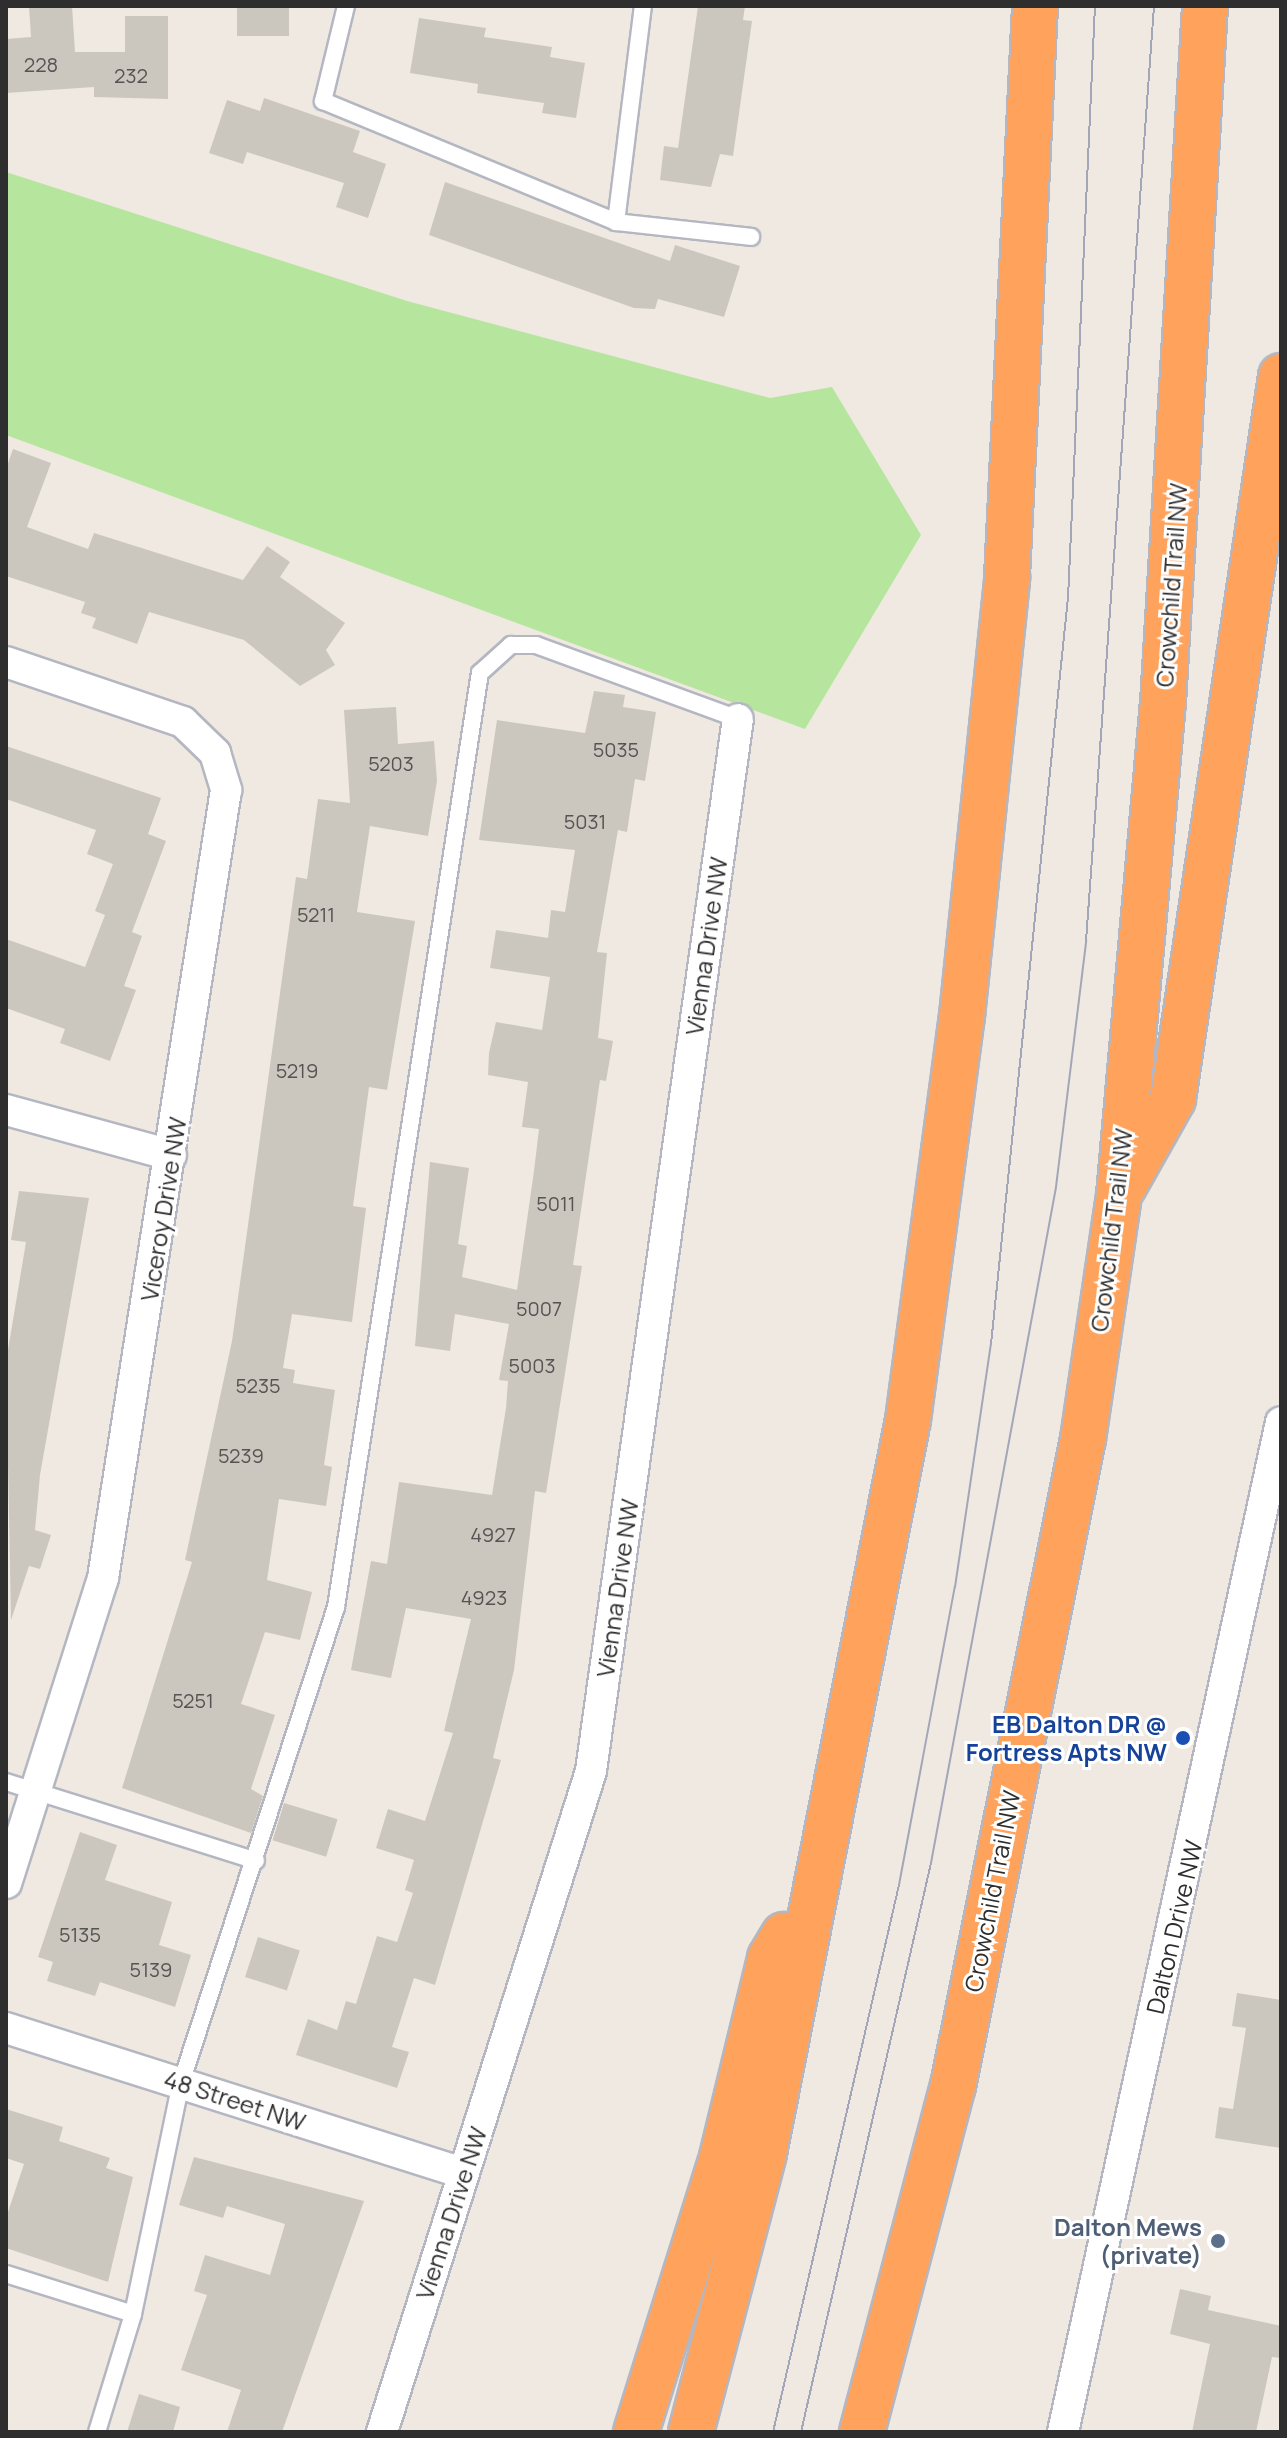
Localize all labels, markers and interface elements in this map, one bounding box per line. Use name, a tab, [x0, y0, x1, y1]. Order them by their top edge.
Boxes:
house number: 228	[24, 52, 58, 76]
house number: 232	[114, 63, 148, 87]
street label: Crowchild Trail NW	[1150, 482, 1192, 688]
house number: 5035	[593, 737, 639, 761]
house number: 5203	[368, 751, 414, 775]
house number: 5031	[564, 809, 606, 833]
street label: Vienna Drive NW	[679, 855, 733, 1037]
house number: 5211	[297, 902, 335, 926]
house number: 5219	[276, 1058, 318, 1082]
street label: Viceroy Drive NW	[134, 1115, 192, 1303]
street label: Crowchild Trail NW	[1084, 1127, 1138, 1333]
house number: 5011	[536, 1191, 576, 1215]
house number: 5007	[516, 1296, 562, 1320]
house number: 5003	[508, 1353, 556, 1377]
house number: 5235	[236, 1373, 280, 1397]
house number: 5239	[218, 1443, 264, 1467]
street label: Vienna Drive NW	[590, 1497, 644, 1679]
house number: 4927	[470, 1522, 516, 1546]
house number: 4923	[461, 1585, 507, 1609]
house number: 5251	[172, 1688, 214, 1712]
place label: EB Dalton DR @ Fortress Apts NW	[966, 1710, 1167, 1766]
marker: EB Dalton DR @ Fortress Apts NW	[1174, 1729, 1192, 1747]
street label: Crowchild Trail NW	[958, 1788, 1026, 1994]
street label: Dalton Drive NW	[1140, 1837, 1208, 2017]
house number: 5135	[59, 1922, 101, 1946]
house number: 5139	[130, 1957, 172, 1981]
street label: 48 Street NW	[161, 2064, 309, 2136]
street label: Vienna Drive NW	[410, 2123, 492, 2303]
place label: Dalton Mews (private)	[1054, 2213, 1202, 2269]
marker: Dalton Mews (private)	[1209, 2232, 1227, 2250]

